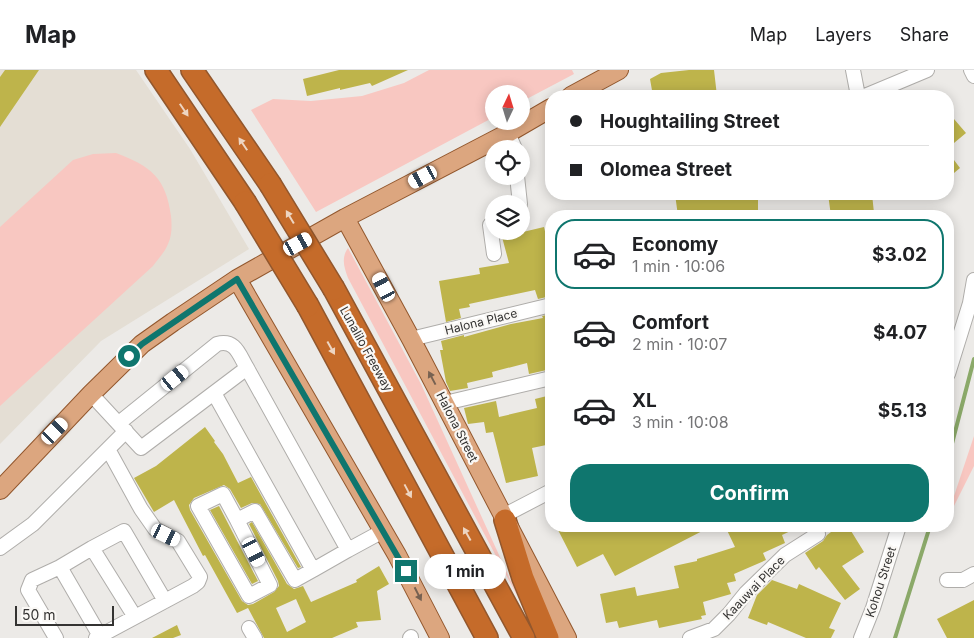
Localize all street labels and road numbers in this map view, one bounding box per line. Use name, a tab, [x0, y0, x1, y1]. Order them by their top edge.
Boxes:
street label: Lunalilo Freeway	[337, 304, 396, 394]
street label: Halona Place	[443, 305, 519, 338]
street label: Halona Street	[433, 389, 482, 464]
street label: Kohou Street	[862, 545, 899, 619]
street label: Kaauwai Place	[720, 553, 788, 623]

